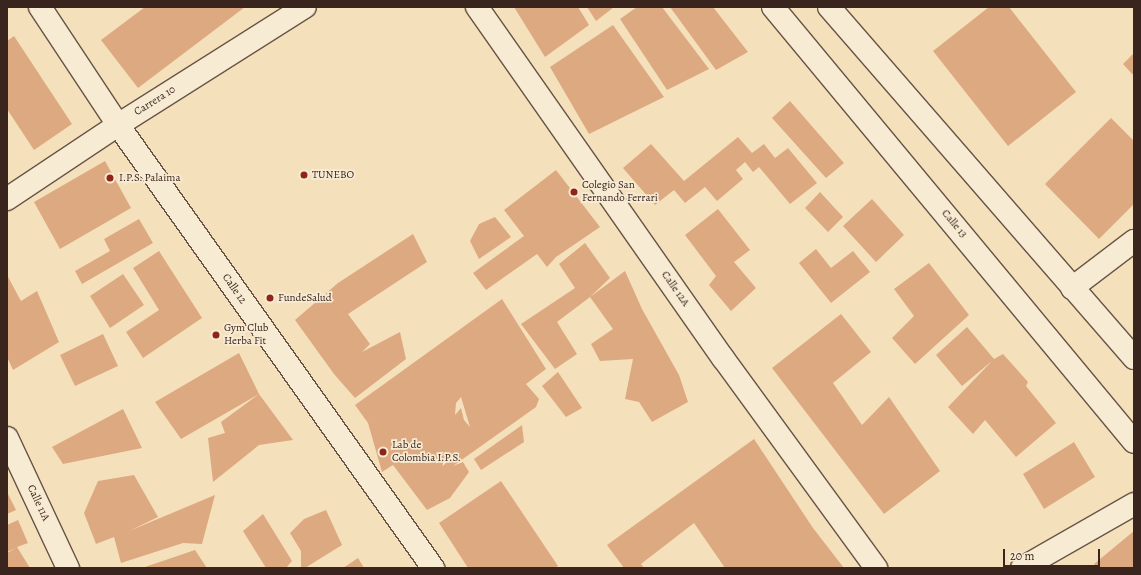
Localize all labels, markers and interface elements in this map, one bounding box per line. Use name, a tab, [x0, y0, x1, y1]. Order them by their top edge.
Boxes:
street label: Carrera 10	[132, 83, 178, 119]
place label: TUNEBO	[312, 168, 354, 182]
marker: TUNEBO	[299, 170, 309, 180]
place label: I.P.S. Palaima	[119, 171, 181, 185]
marker: I.P.S. Palaima	[104, 172, 116, 184]
place label: Colegio San Fernando Ferrari	[582, 179, 658, 205]
marker: Colegio San Fernando Ferrari	[569, 187, 579, 197]
street label: Calle 13	[938, 207, 970, 241]
street label: Calle 12A	[658, 269, 692, 309]
street label: Calle 12	[219, 272, 249, 306]
place label: FundeSalud	[278, 291, 332, 305]
marker: FundeSalud	[265, 293, 275, 303]
place label: Gym Club Herba Fit	[224, 322, 268, 348]
marker: Gym Club Herba Fit	[211, 330, 221, 340]
place label: Lab de Colombia I.P.S.	[392, 439, 461, 465]
marker: Lab de Colombia I.P.S.	[377, 446, 389, 458]
street label: Calle 11A	[24, 483, 52, 523]
scale bar	[1005, 541, 1102, 567]
text: 20 m	[1010, 548, 1034, 564]

